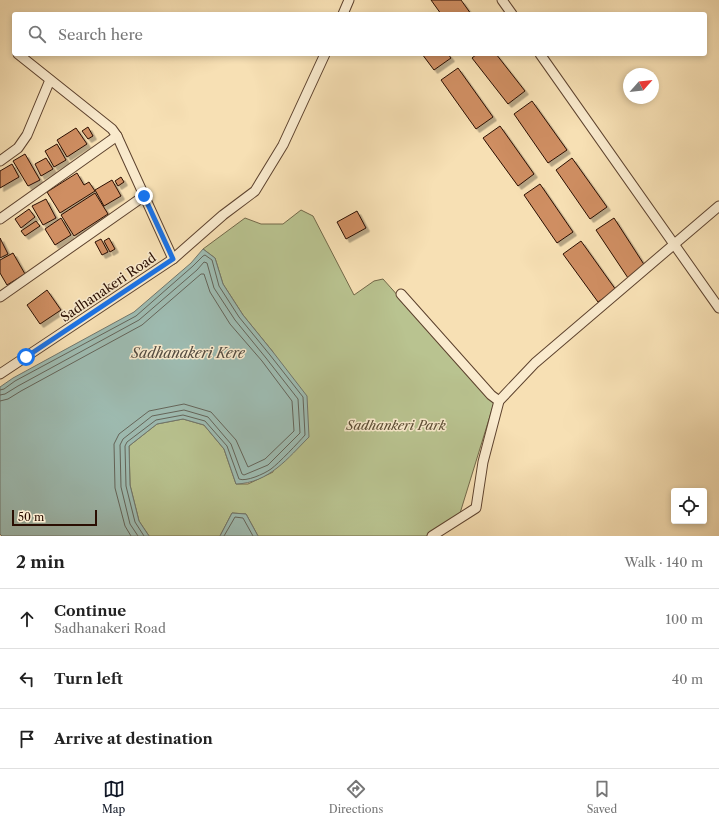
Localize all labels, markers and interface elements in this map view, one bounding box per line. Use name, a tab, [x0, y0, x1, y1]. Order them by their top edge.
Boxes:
search box	[12, 12, 707, 56]
icon: search	[26, 23, 48, 45]
text: Search here	[58, 25, 143, 44]
north arrow	[623, 68, 659, 104]
route end	[135, 187, 153, 205]
street label: Sadhanakeri Road	[57, 249, 159, 325]
water label: Sadhanakeri Kere	[130, 344, 246, 362]
route start	[17, 348, 35, 366]
park label: Sadhankeri Park	[345, 417, 446, 433]
map controls	[671, 488, 707, 524]
button: locate	[671, 488, 707, 524]
scale bar	[12, 508, 97, 527]
text: 50 m	[18, 510, 44, 524]
text: 2 min	[16, 552, 65, 572]
text: Walk · 140 m	[625, 554, 703, 570]
text: Continue	[54, 601, 126, 620]
icon: ahead	[16, 608, 38, 630]
text: 100 m	[665, 611, 703, 627]
text: Sadhanakeri Road	[54, 620, 166, 636]
icon: left	[16, 668, 38, 690]
text: Turn left	[54, 669, 123, 688]
text: 40 m	[672, 671, 703, 687]
icon: arrive	[16, 728, 38, 750]
text: Arrive at destination	[54, 729, 213, 748]
tab: Map	[102, 778, 125, 816]
tab: Directions	[329, 778, 383, 816]
tab: Saved	[587, 778, 617, 816]

